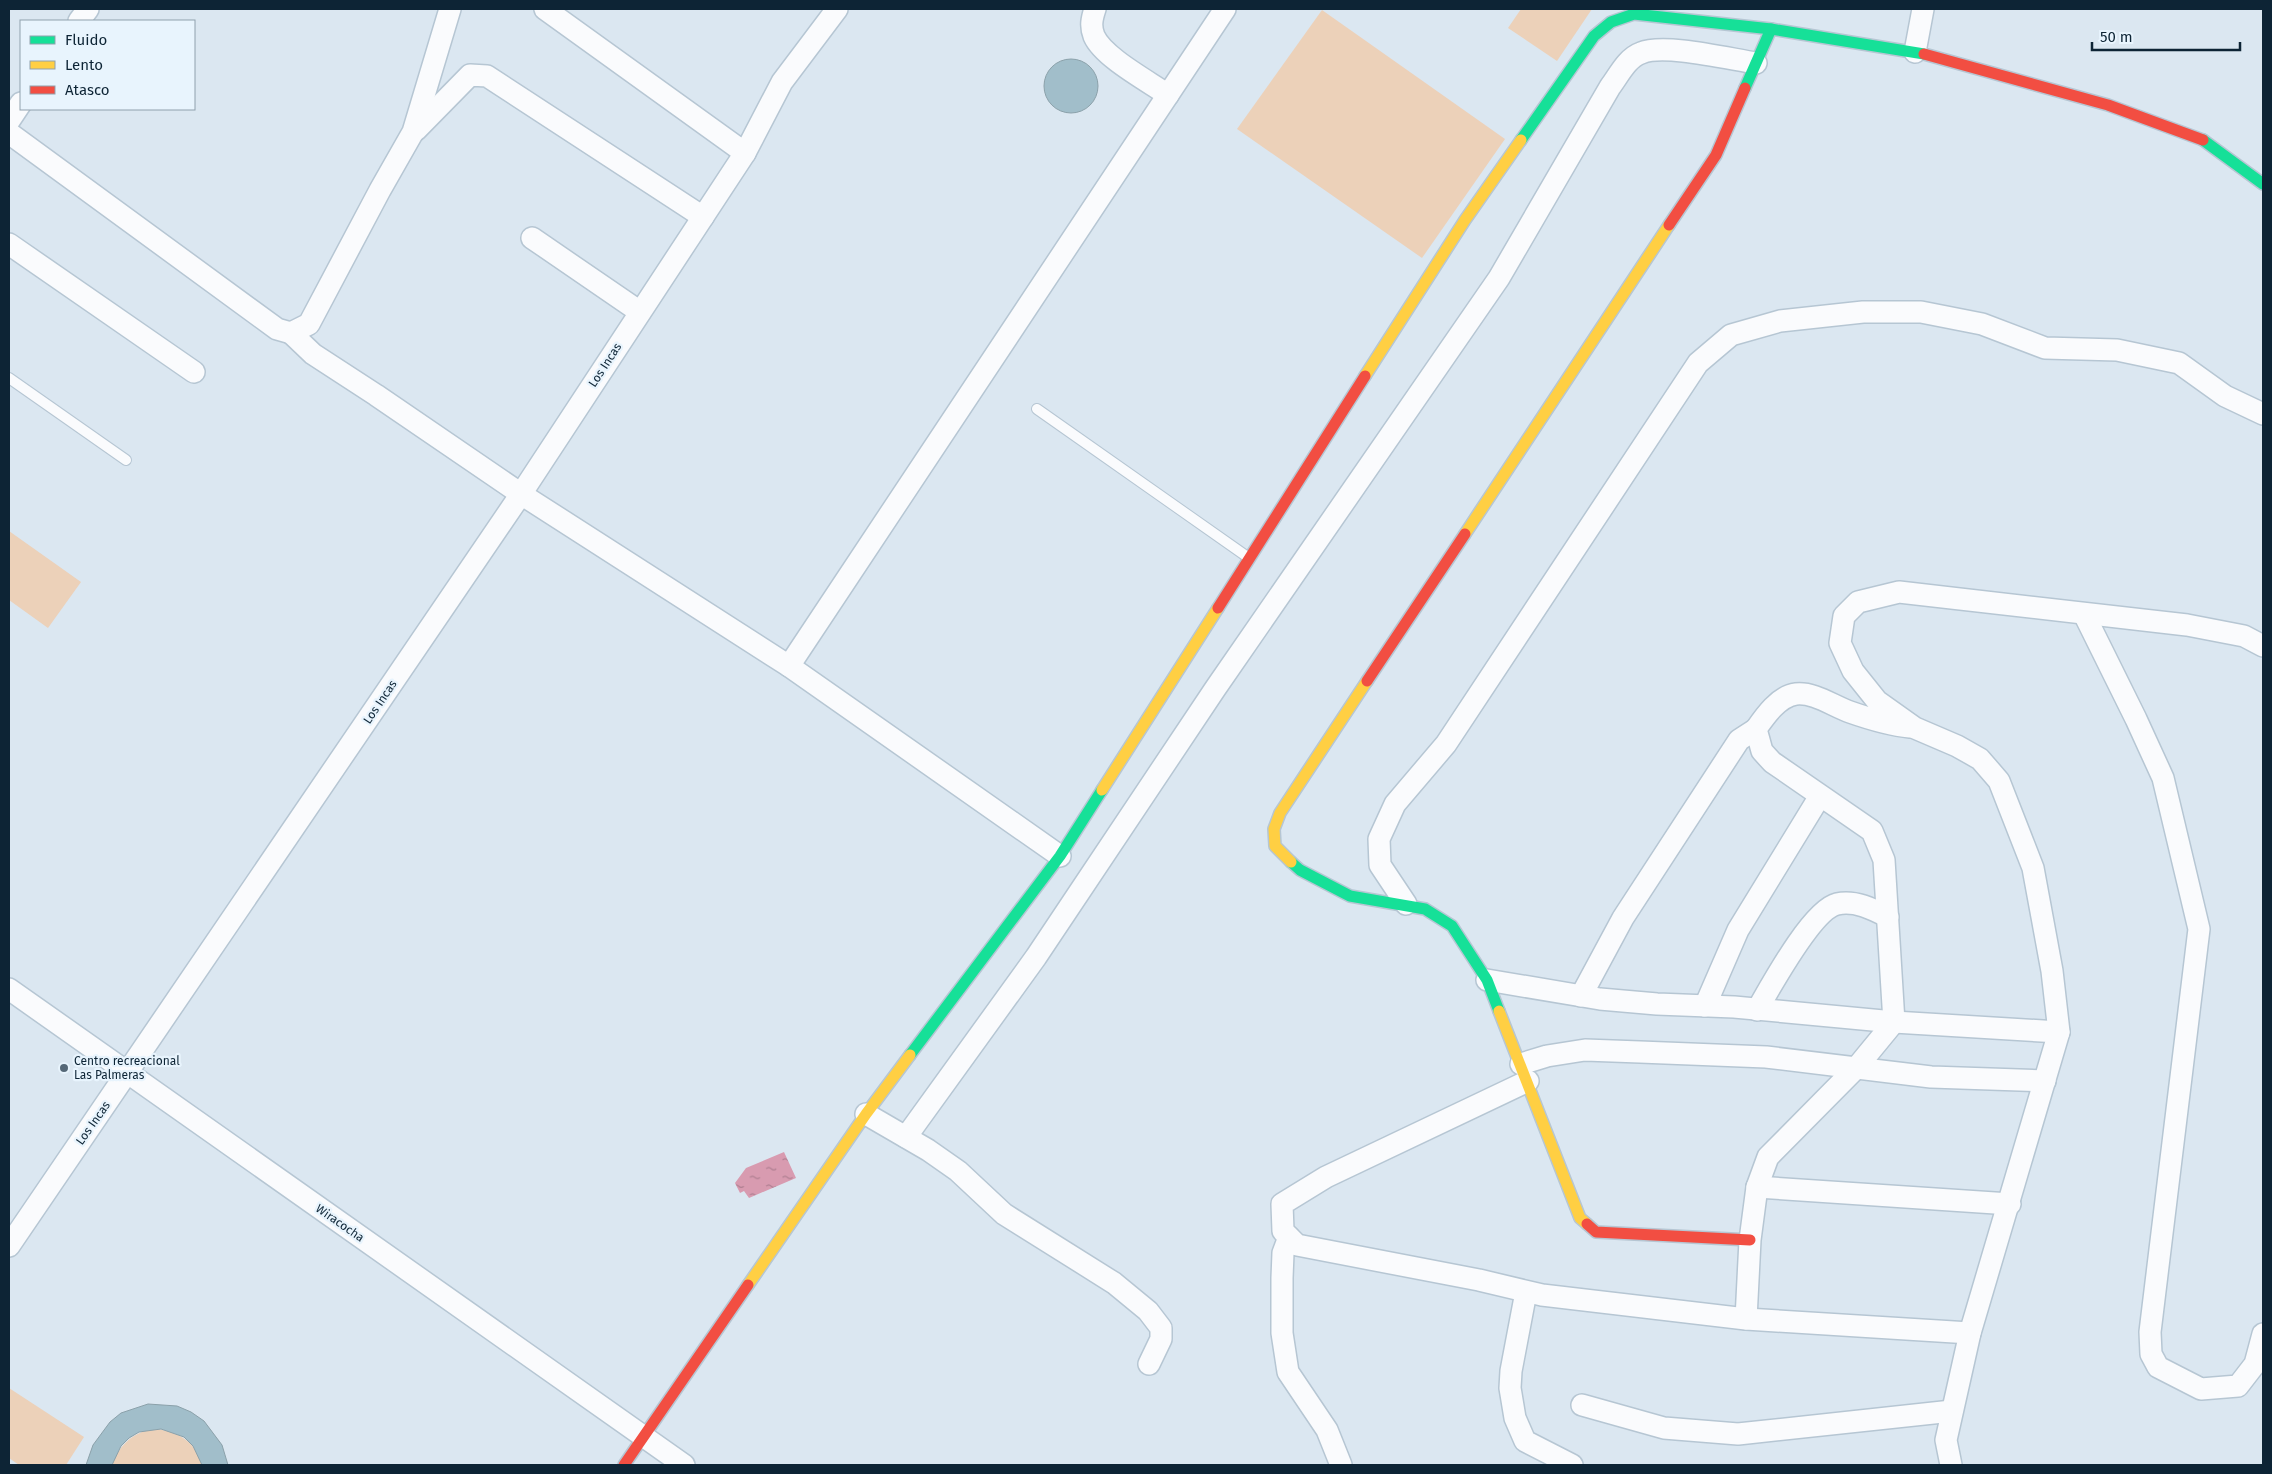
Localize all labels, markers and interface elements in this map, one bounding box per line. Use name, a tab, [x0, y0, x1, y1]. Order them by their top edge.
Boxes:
legend	[20, 20, 195, 110]
scale bar	[2092, 20, 2240, 52]
text: 50 m	[2100, 28, 2133, 46]
text: Fluido	[65, 31, 107, 49]
text: Lento	[65, 56, 103, 74]
text: Atasco	[65, 81, 110, 99]
street label: Los Incas	[586, 340, 625, 390]
street label: Los Incas	[360, 677, 400, 727]
place label: Centro recreacional Las Palmeras	[74, 1054, 180, 1082]
marker: Centro recreacional Las Palmeras	[58, 1062, 70, 1074]
street label: Los Incas	[73, 1098, 113, 1147]
street label: Wiracocha	[313, 1201, 367, 1245]

